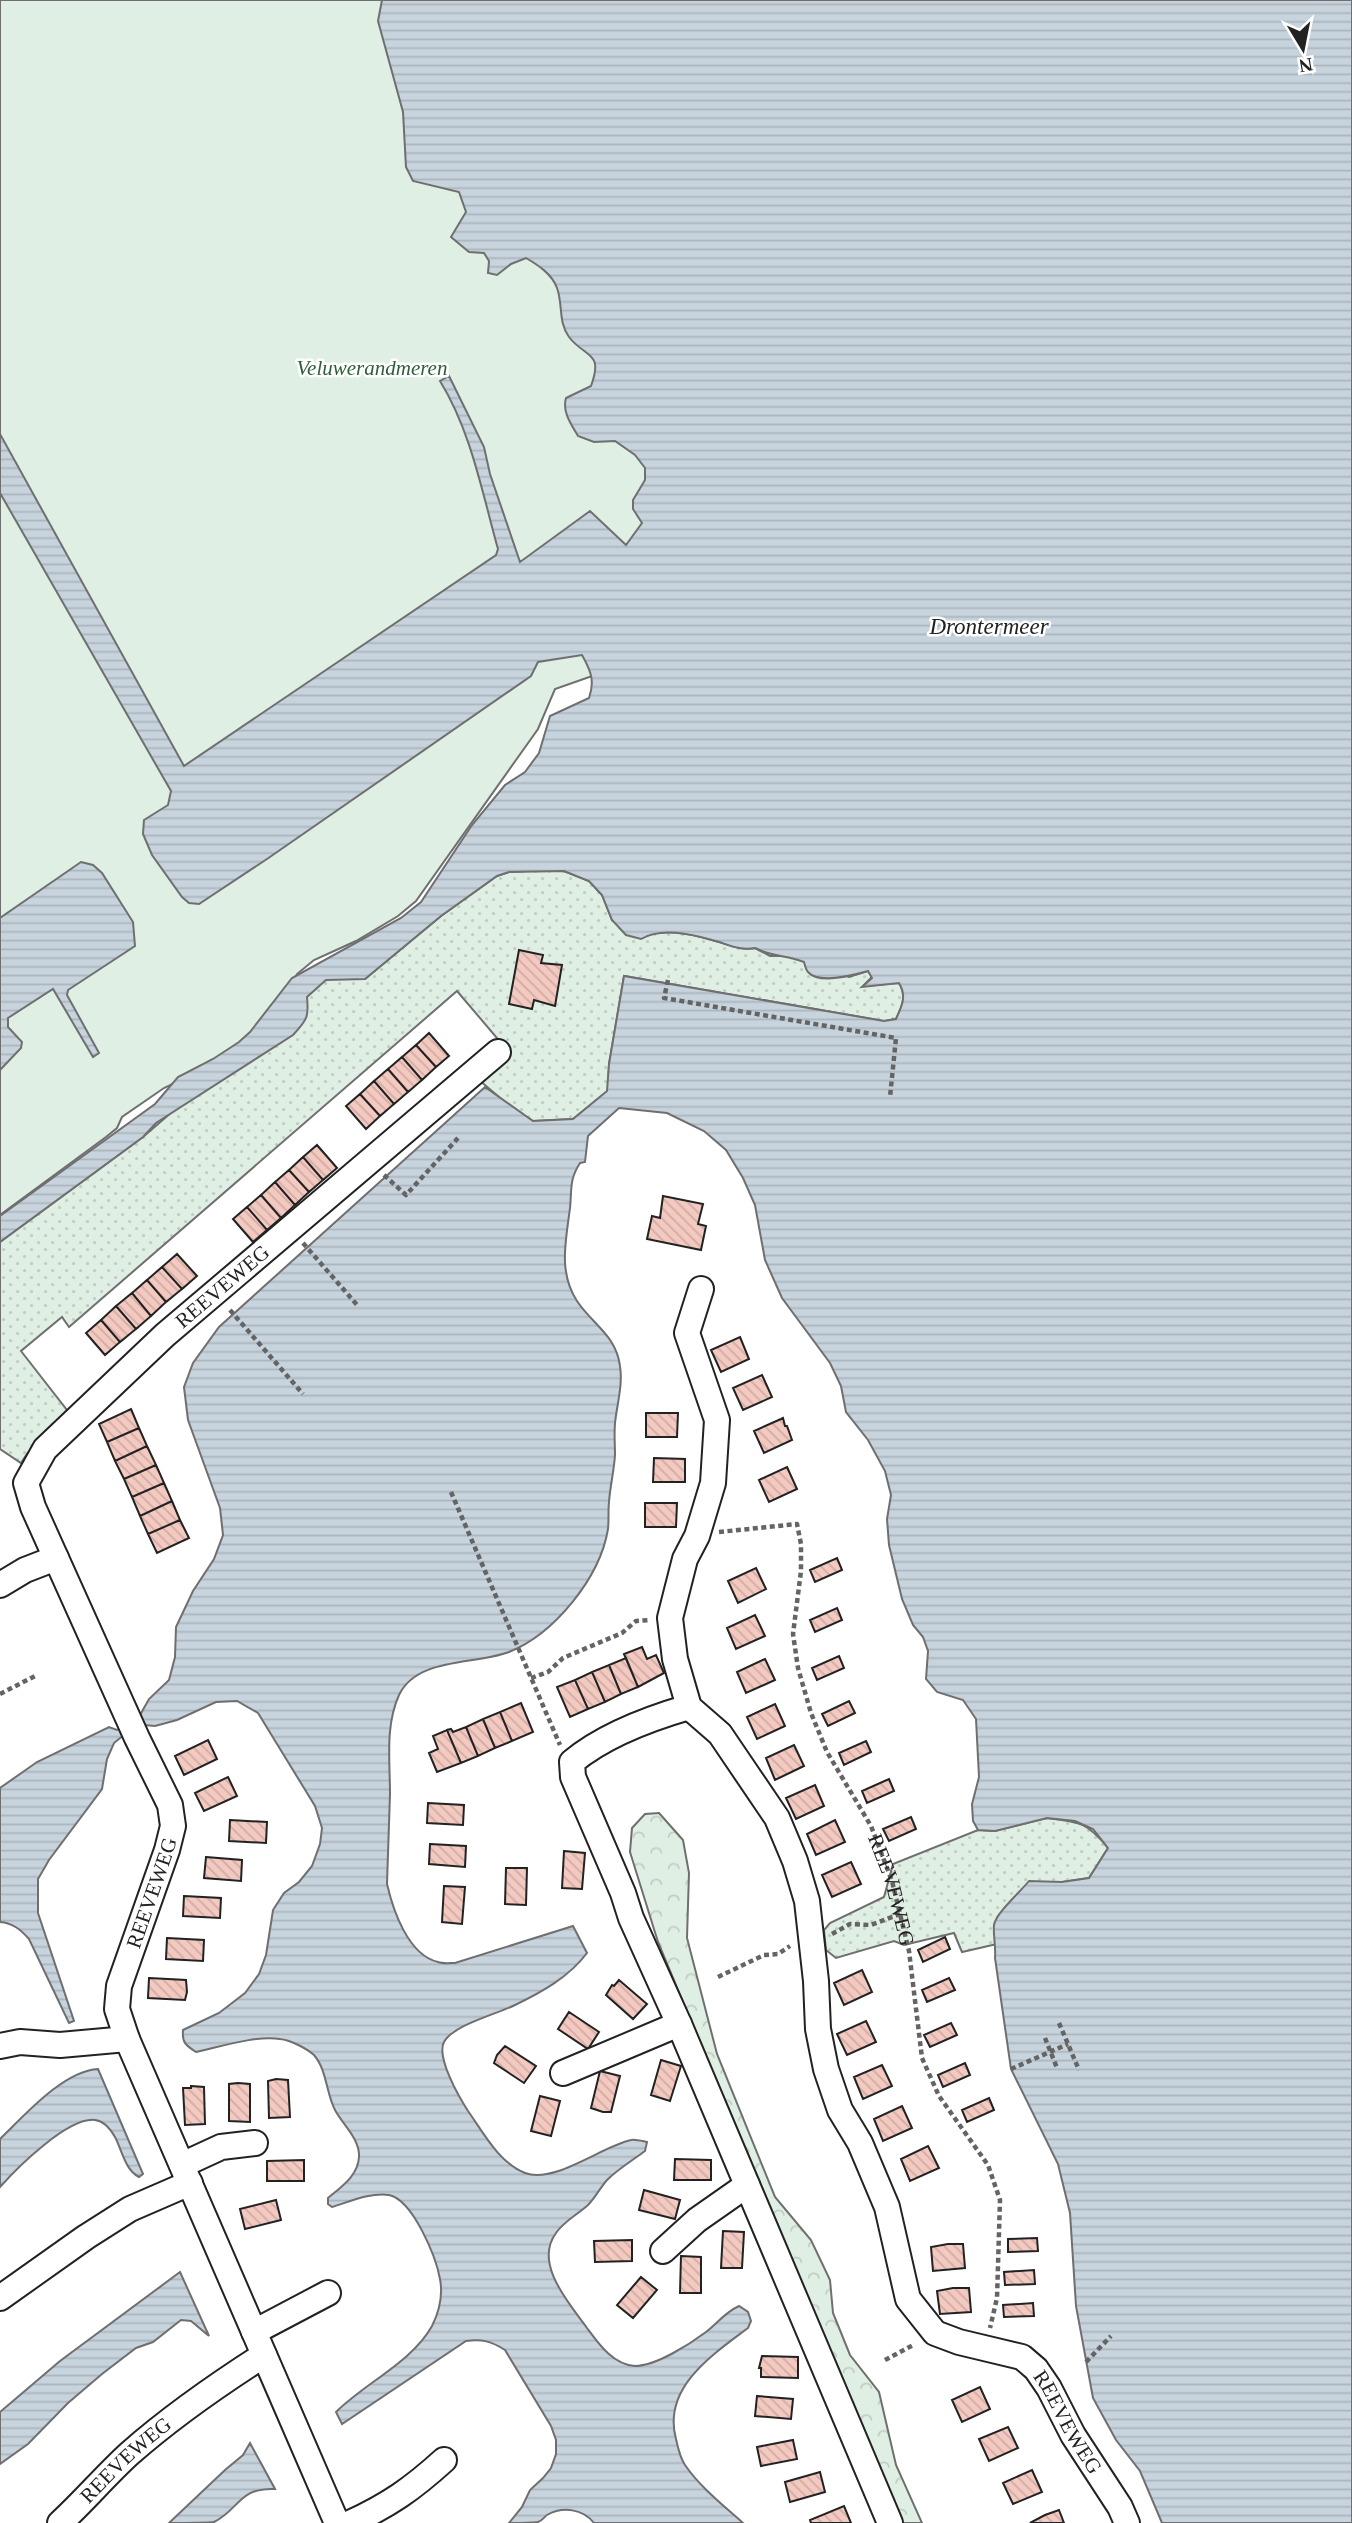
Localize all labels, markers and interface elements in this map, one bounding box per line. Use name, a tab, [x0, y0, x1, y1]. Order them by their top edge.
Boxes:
north arrow	[1268, 14, 1338, 84]
text: N	[1297, 54, 1314, 77]
park label: Veluwerandmeren	[297, 356, 447, 380]
water label: Drontermeer	[928, 614, 1050, 639]
street label: REEVEWEG	[170, 1240, 274, 1333]
street label: REEVEWEG	[863, 1831, 919, 1948]
street label: REEVEWEG	[121, 1835, 182, 1951]
street label: REEVEWEG	[1028, 2366, 1107, 2478]
street label: REEVEWEG	[75, 2412, 176, 2508]

